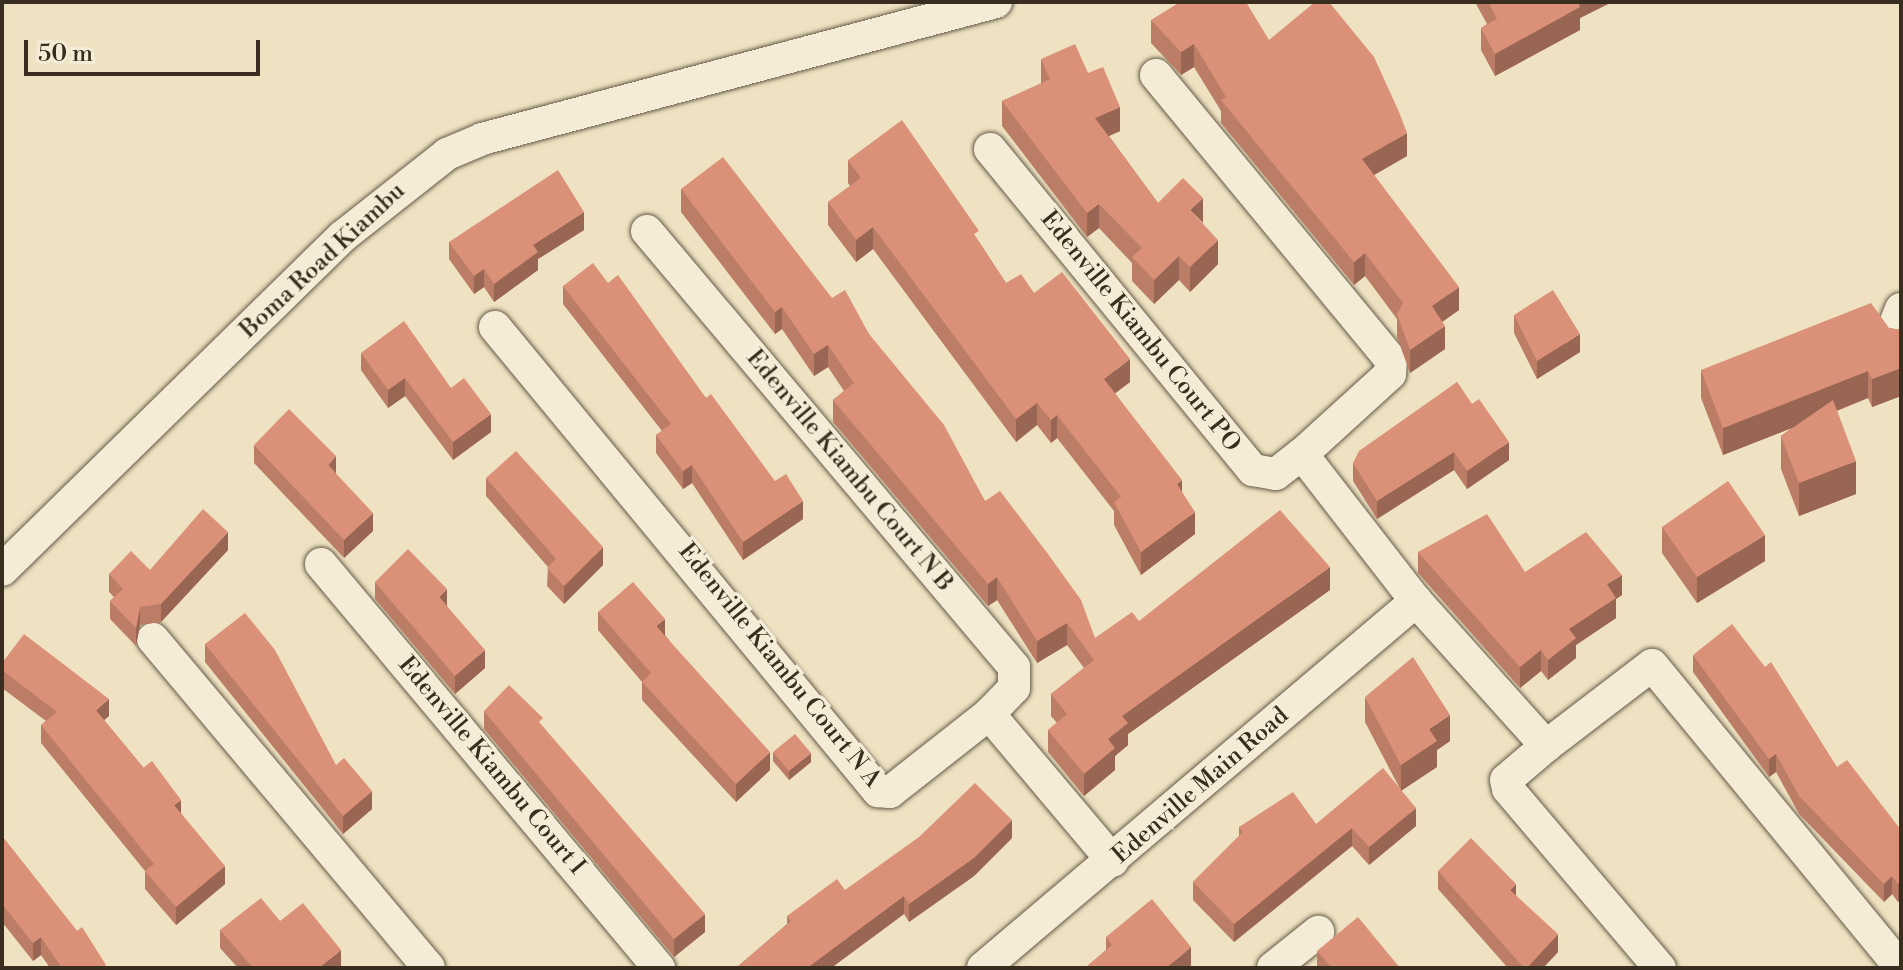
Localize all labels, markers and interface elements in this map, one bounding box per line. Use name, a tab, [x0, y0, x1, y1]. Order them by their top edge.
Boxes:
scale bar	[28, 24, 264, 74]
text: 50 m	[38, 39, 93, 69]
street label: Boma Road Kiambu	[235, 177, 411, 345]
street label: Edenville Kiambu Court PO	[1034, 206, 1246, 458]
street label: Edenville Kiambu Court N B	[740, 344, 958, 598]
street label: Edenville Kiambu Court N A	[672, 538, 886, 794]
street label: Edenville Kiambu Court I	[391, 651, 591, 881]
street label: Edenville Main Road	[1107, 702, 1295, 870]

